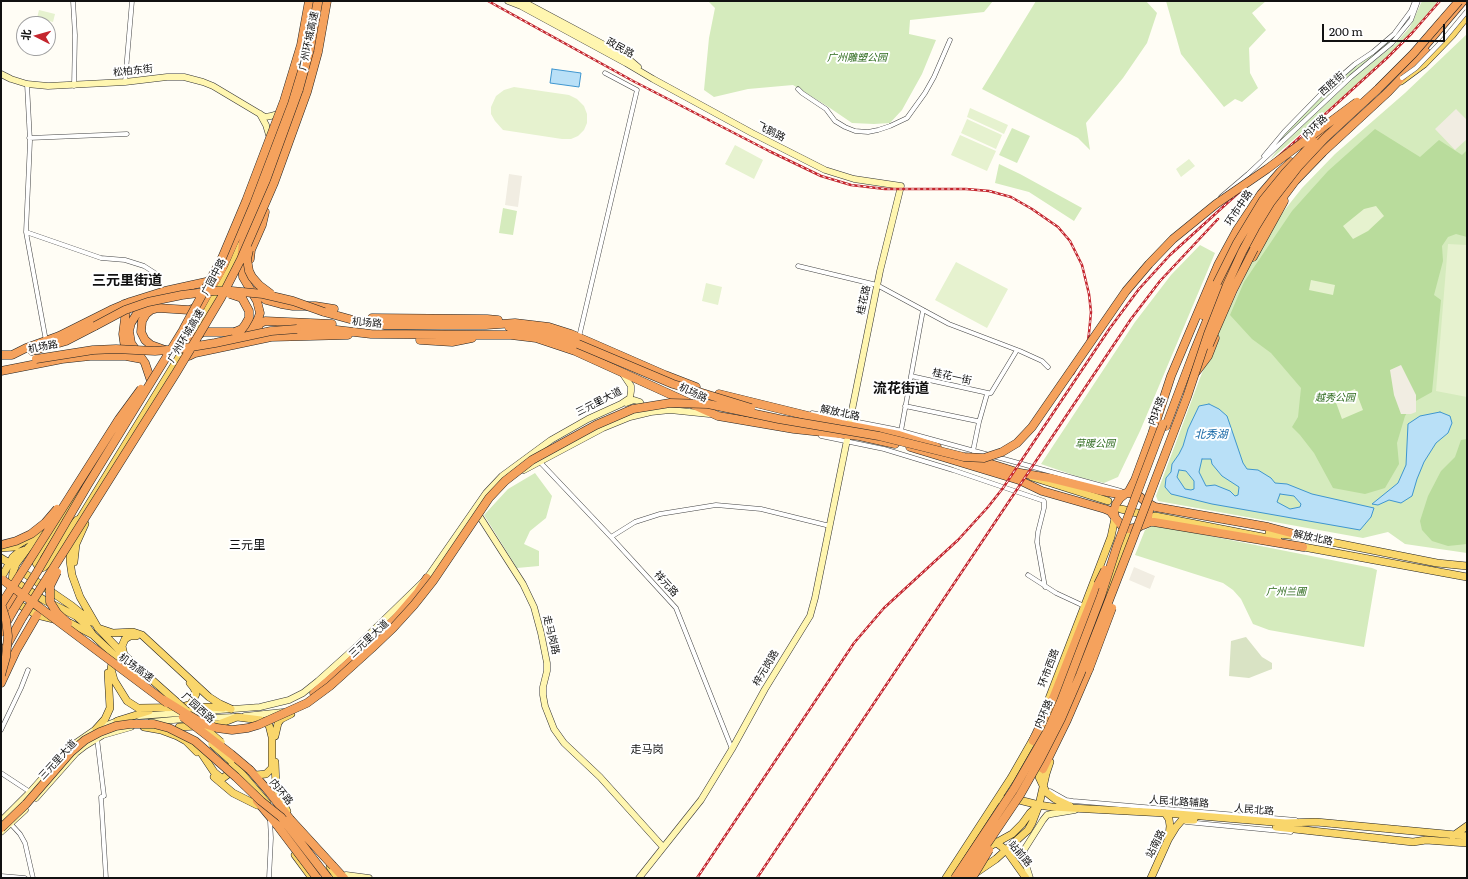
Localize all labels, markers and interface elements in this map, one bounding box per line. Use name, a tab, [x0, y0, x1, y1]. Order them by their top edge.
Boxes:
street label: 广州环城高速	[297, 10, 321, 72]
north arrow	[16, 16, 56, 56]
scale bar	[1324, 16, 1447, 42]
text: 200 m	[1329, 22, 1363, 40]
text: 北	[17, 29, 34, 41]
street label: 政民路	[604, 35, 636, 61]
park label: 广州雕塑公园	[827, 52, 887, 64]
street label: 松柏东街	[112, 63, 154, 79]
street label: 西胜街	[1317, 70, 1347, 98]
street label: 内环路	[1300, 112, 1330, 142]
street label: 飞鹅路	[755, 120, 787, 144]
street label: 环市中路	[1223, 188, 1255, 228]
street label: 广园中路	[199, 257, 229, 297]
district label: 三元里街道	[92, 273, 162, 289]
street label: 桂花路	[855, 284, 873, 316]
street label: 广州环城高速	[165, 307, 207, 365]
street label: 机场路	[352, 316, 382, 330]
street label: 机场路	[27, 338, 59, 356]
street label: 桂花一街	[931, 367, 973, 387]
street label: 机场路	[677, 381, 709, 405]
district label: 流花街道	[873, 381, 929, 397]
street label: 三元里大道	[574, 385, 624, 419]
park label: 越秀公园	[1315, 392, 1355, 404]
street label: 内环路	[1146, 395, 1168, 427]
street label: 解放北路	[819, 403, 861, 423]
water label: 北秀湖	[1195, 428, 1227, 442]
park label: 草暖公园	[1075, 438, 1115, 450]
street label: 解放北路	[1292, 528, 1334, 548]
district label: 三元里	[229, 538, 265, 552]
street label: 祥元路	[652, 569, 680, 599]
park label: 广州兰圃	[1266, 586, 1306, 598]
street label: 走马岗路	[540, 614, 562, 656]
street label: 三元里大道	[347, 618, 391, 660]
street label: 环市西路	[1036, 647, 1062, 689]
street label: 梓元岗路	[751, 648, 781, 688]
street label: 机场高速	[116, 651, 156, 685]
street label: 广园西路	[179, 690, 217, 726]
street label: 内环路	[1032, 698, 1056, 730]
street label: 三元里大道	[37, 738, 79, 782]
district label: 走马岗	[631, 743, 663, 757]
street label: 内环路	[267, 777, 295, 807]
street label: 人民北路辅路	[1149, 794, 1209, 810]
street label: 人民北路	[1234, 802, 1274, 818]
street label: 站南路	[1144, 828, 1168, 860]
street label: 站前路	[1006, 839, 1034, 869]

